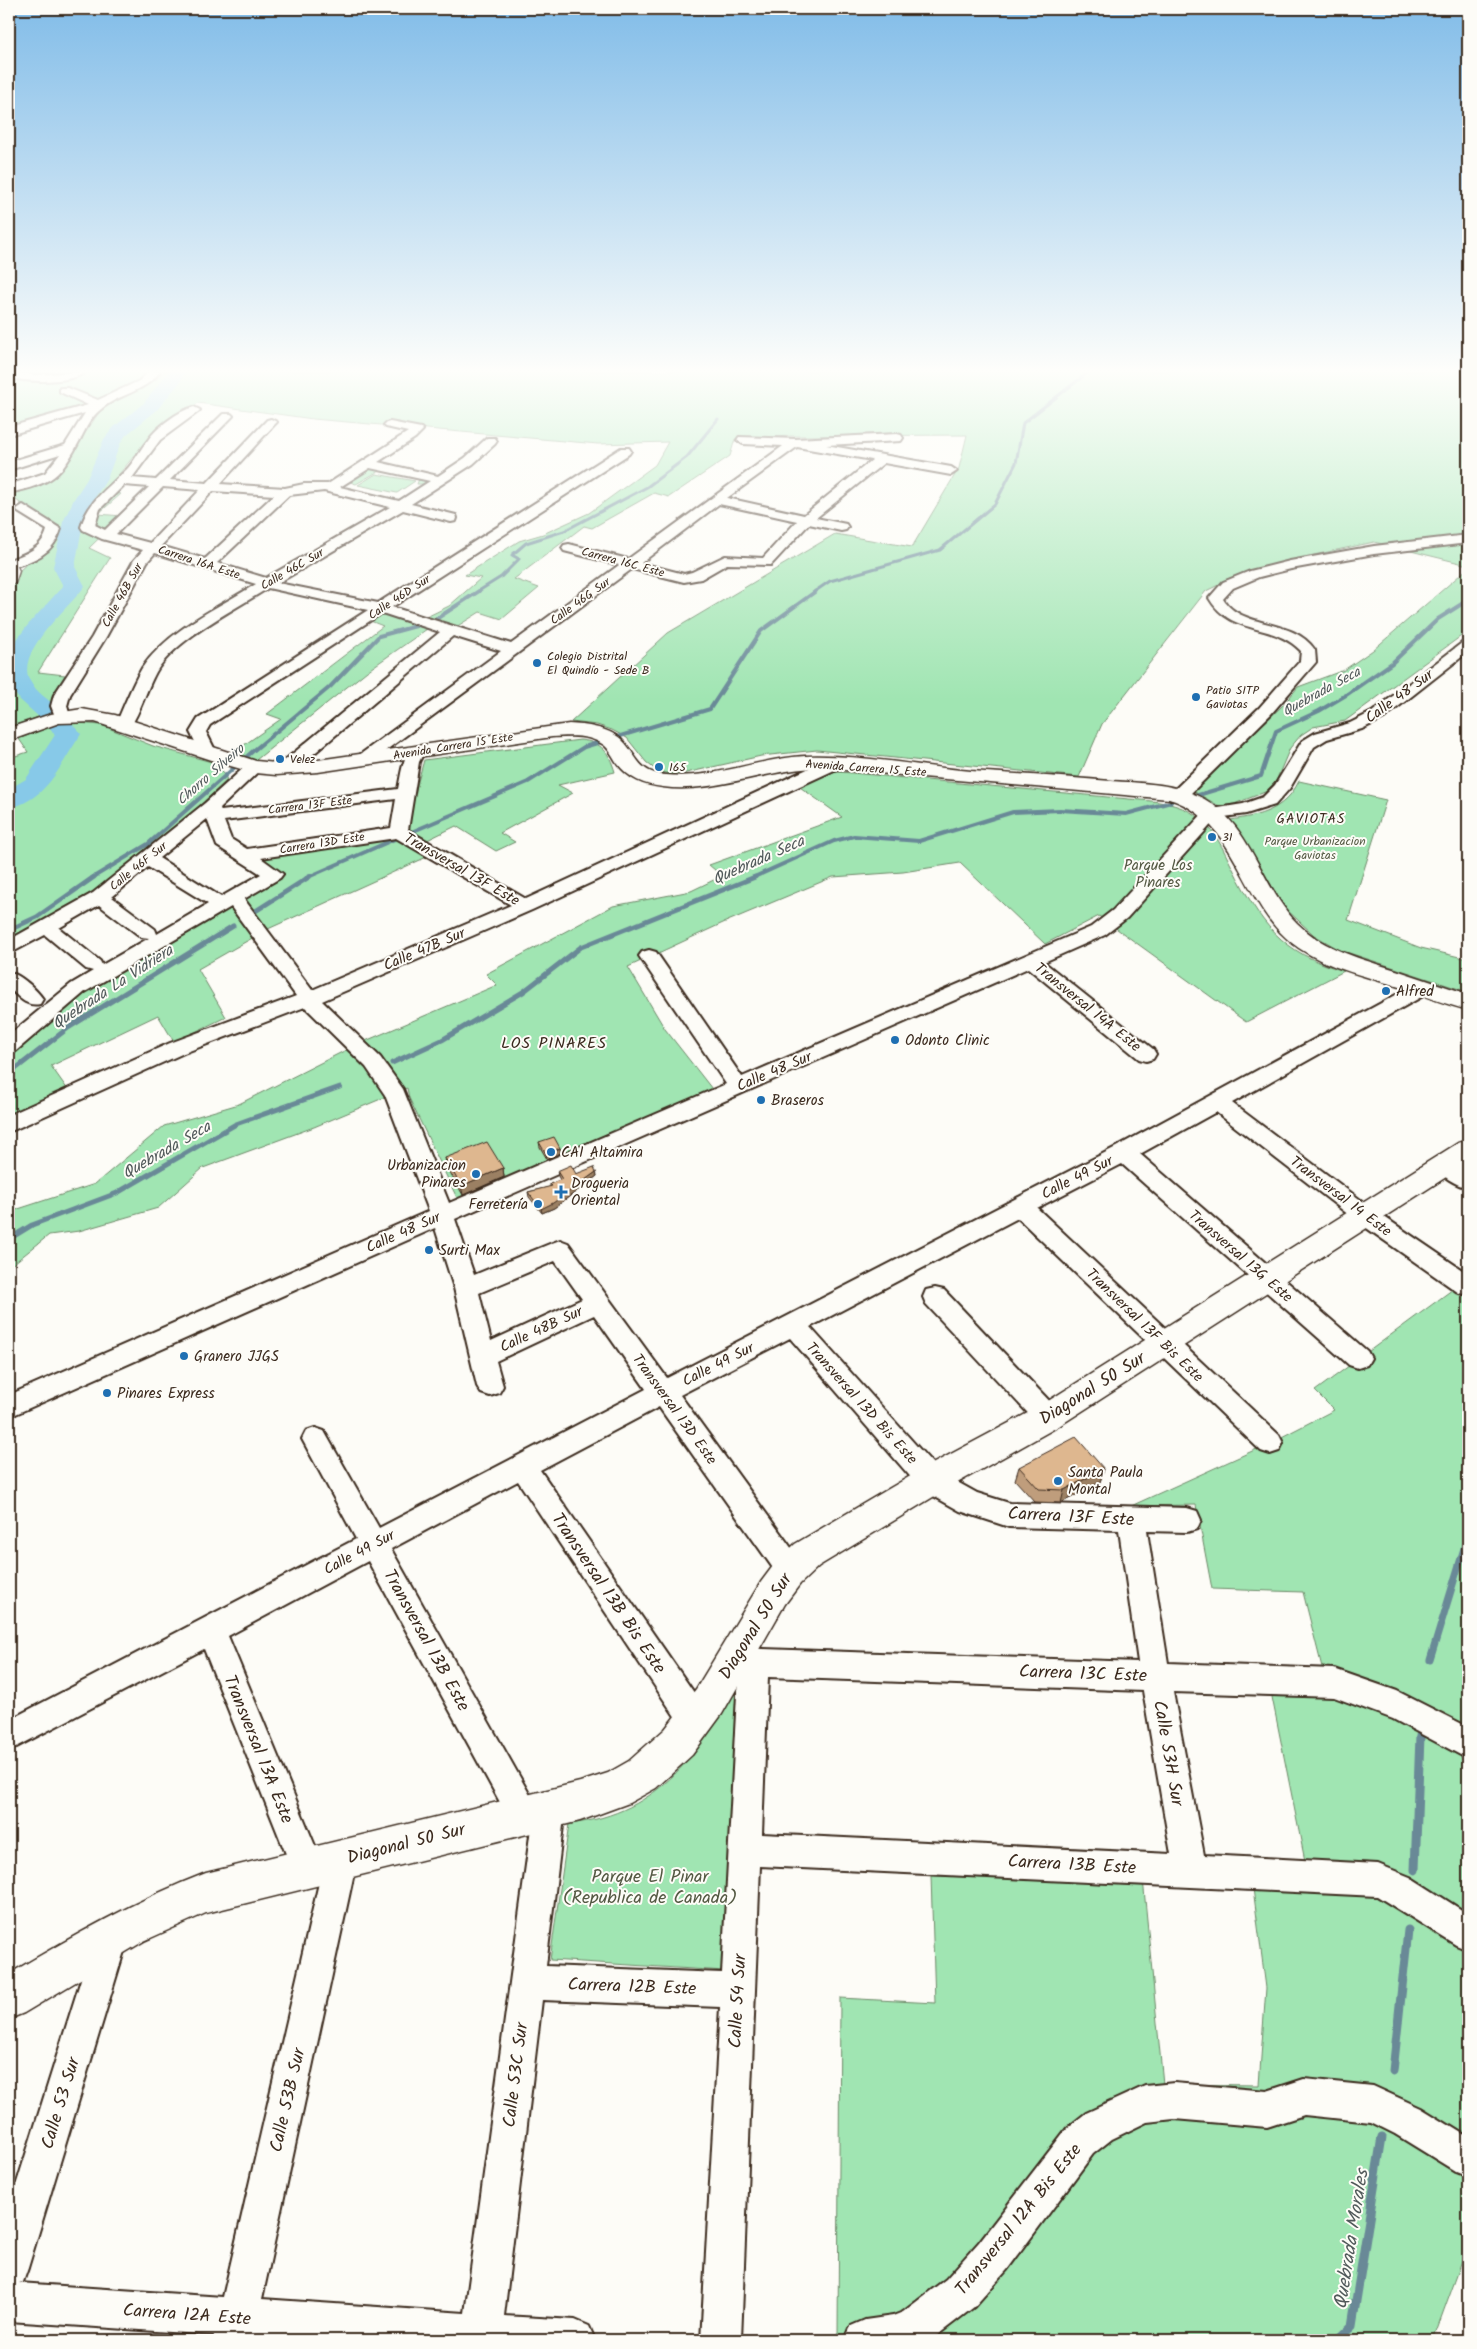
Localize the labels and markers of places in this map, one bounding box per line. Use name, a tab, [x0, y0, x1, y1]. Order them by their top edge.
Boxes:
place label: Colegio Distrital El Quindío - Sede B	[547, 647, 650, 680]
marker: Colegio Distrital El Quindío - Sede B	[531, 657, 543, 669]
place label: Patio SITP Gaviotas	[1206, 681, 1259, 714]
marker: Patio SITP Gaviotas	[1190, 691, 1202, 703]
place label: Velez	[290, 750, 315, 769]
marker: Velez	[274, 753, 286, 765]
place label: 165	[669, 758, 687, 777]
marker: 165	[653, 761, 665, 773]
place label: 31	[1222, 828, 1233, 847]
marker: 31	[1206, 831, 1218, 843]
place label: Alfred	[1396, 980, 1434, 1004]
marker: Alfred	[1380, 985, 1392, 997]
place label: Odonto Clinic	[905, 1029, 990, 1053]
marker: Odonto Clinic	[889, 1034, 901, 1046]
place label: Braseros	[771, 1089, 824, 1113]
marker: Braseros	[755, 1094, 767, 1106]
place label: CAI Altamira	[561, 1141, 643, 1165]
marker: CAI Altamira	[545, 1146, 557, 1158]
place label: Urbanizacion Pinares	[387, 1154, 467, 1195]
marker: Urbanizacion Pinares	[470, 1168, 482, 1180]
place label: Drogueria Oriental	[571, 1172, 629, 1213]
marker: Drogueria Oriental	[555, 1186, 567, 1198]
place label: Ferretería	[469, 1193, 528, 1217]
marker: Ferretería	[532, 1198, 544, 1210]
place label: Surti Max	[439, 1239, 500, 1263]
marker: Surti Max	[423, 1244, 435, 1256]
place label: Granero JJGS	[194, 1345, 279, 1369]
marker: Granero JJGS	[178, 1350, 190, 1362]
place label: Pinares Express	[117, 1382, 215, 1406]
marker: Pinares Express	[101, 1387, 113, 1399]
place label: Santa Paula Montal	[1068, 1461, 1143, 1502]
marker: Santa Paula Montal	[1052, 1475, 1064, 1487]

